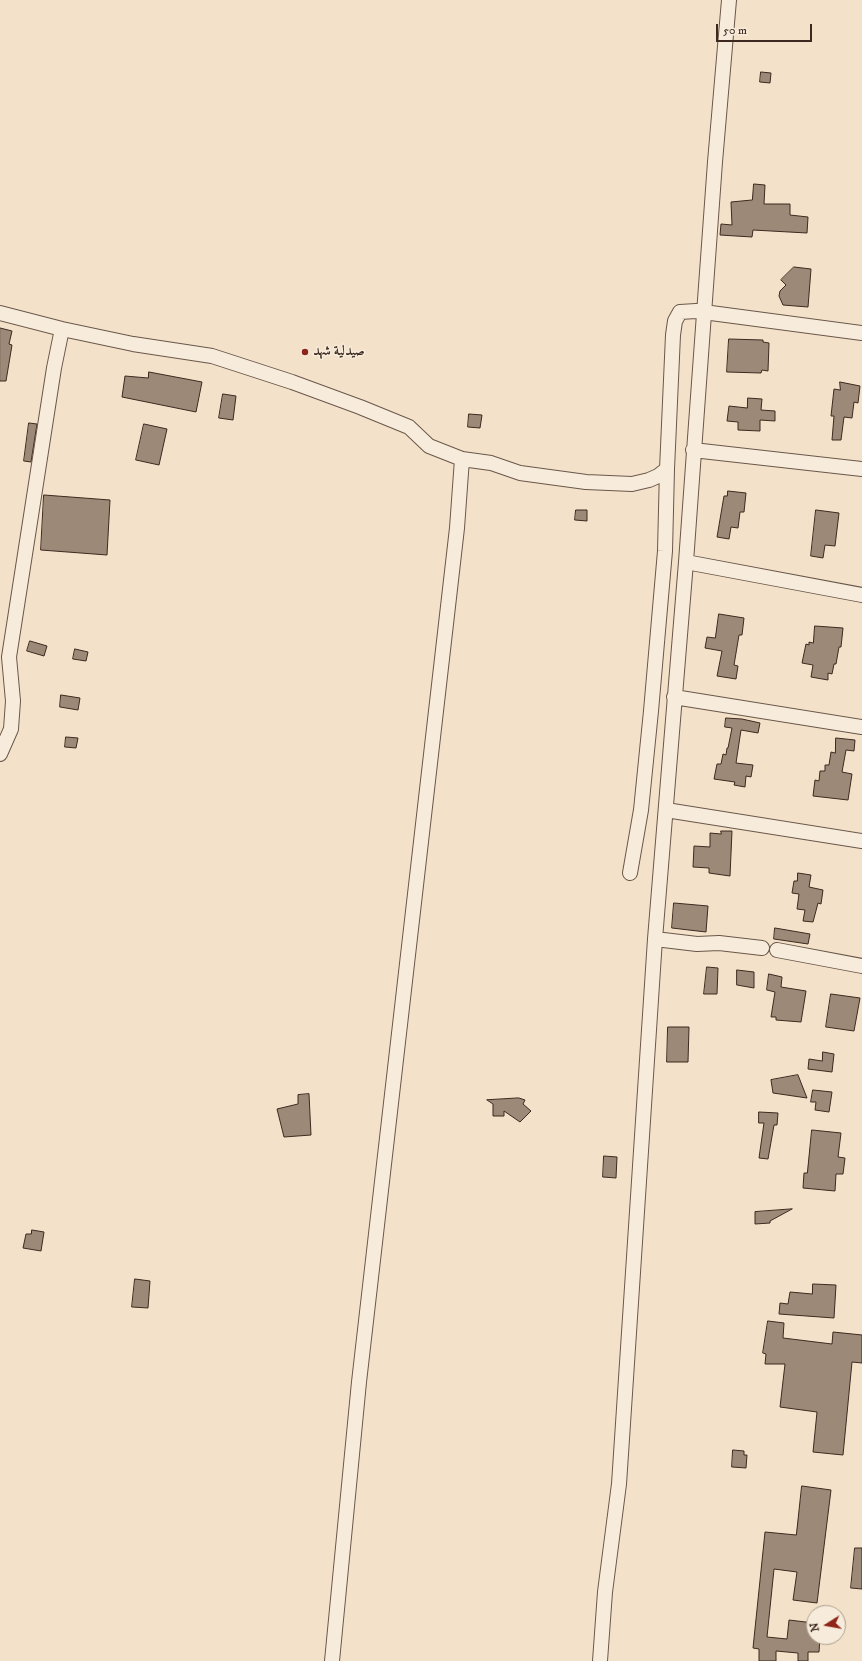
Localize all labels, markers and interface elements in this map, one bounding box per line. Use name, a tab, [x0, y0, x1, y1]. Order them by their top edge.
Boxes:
scale bar	[718, 16, 814, 42]
text: 50 m	[723, 23, 747, 38]
place label: صيدلية شهد	[313, 344, 365, 360]
marker: صيدلية شهد	[300, 347, 310, 357]
north arrow	[806, 1605, 846, 1645]
text: N	[807, 1621, 823, 1633]

